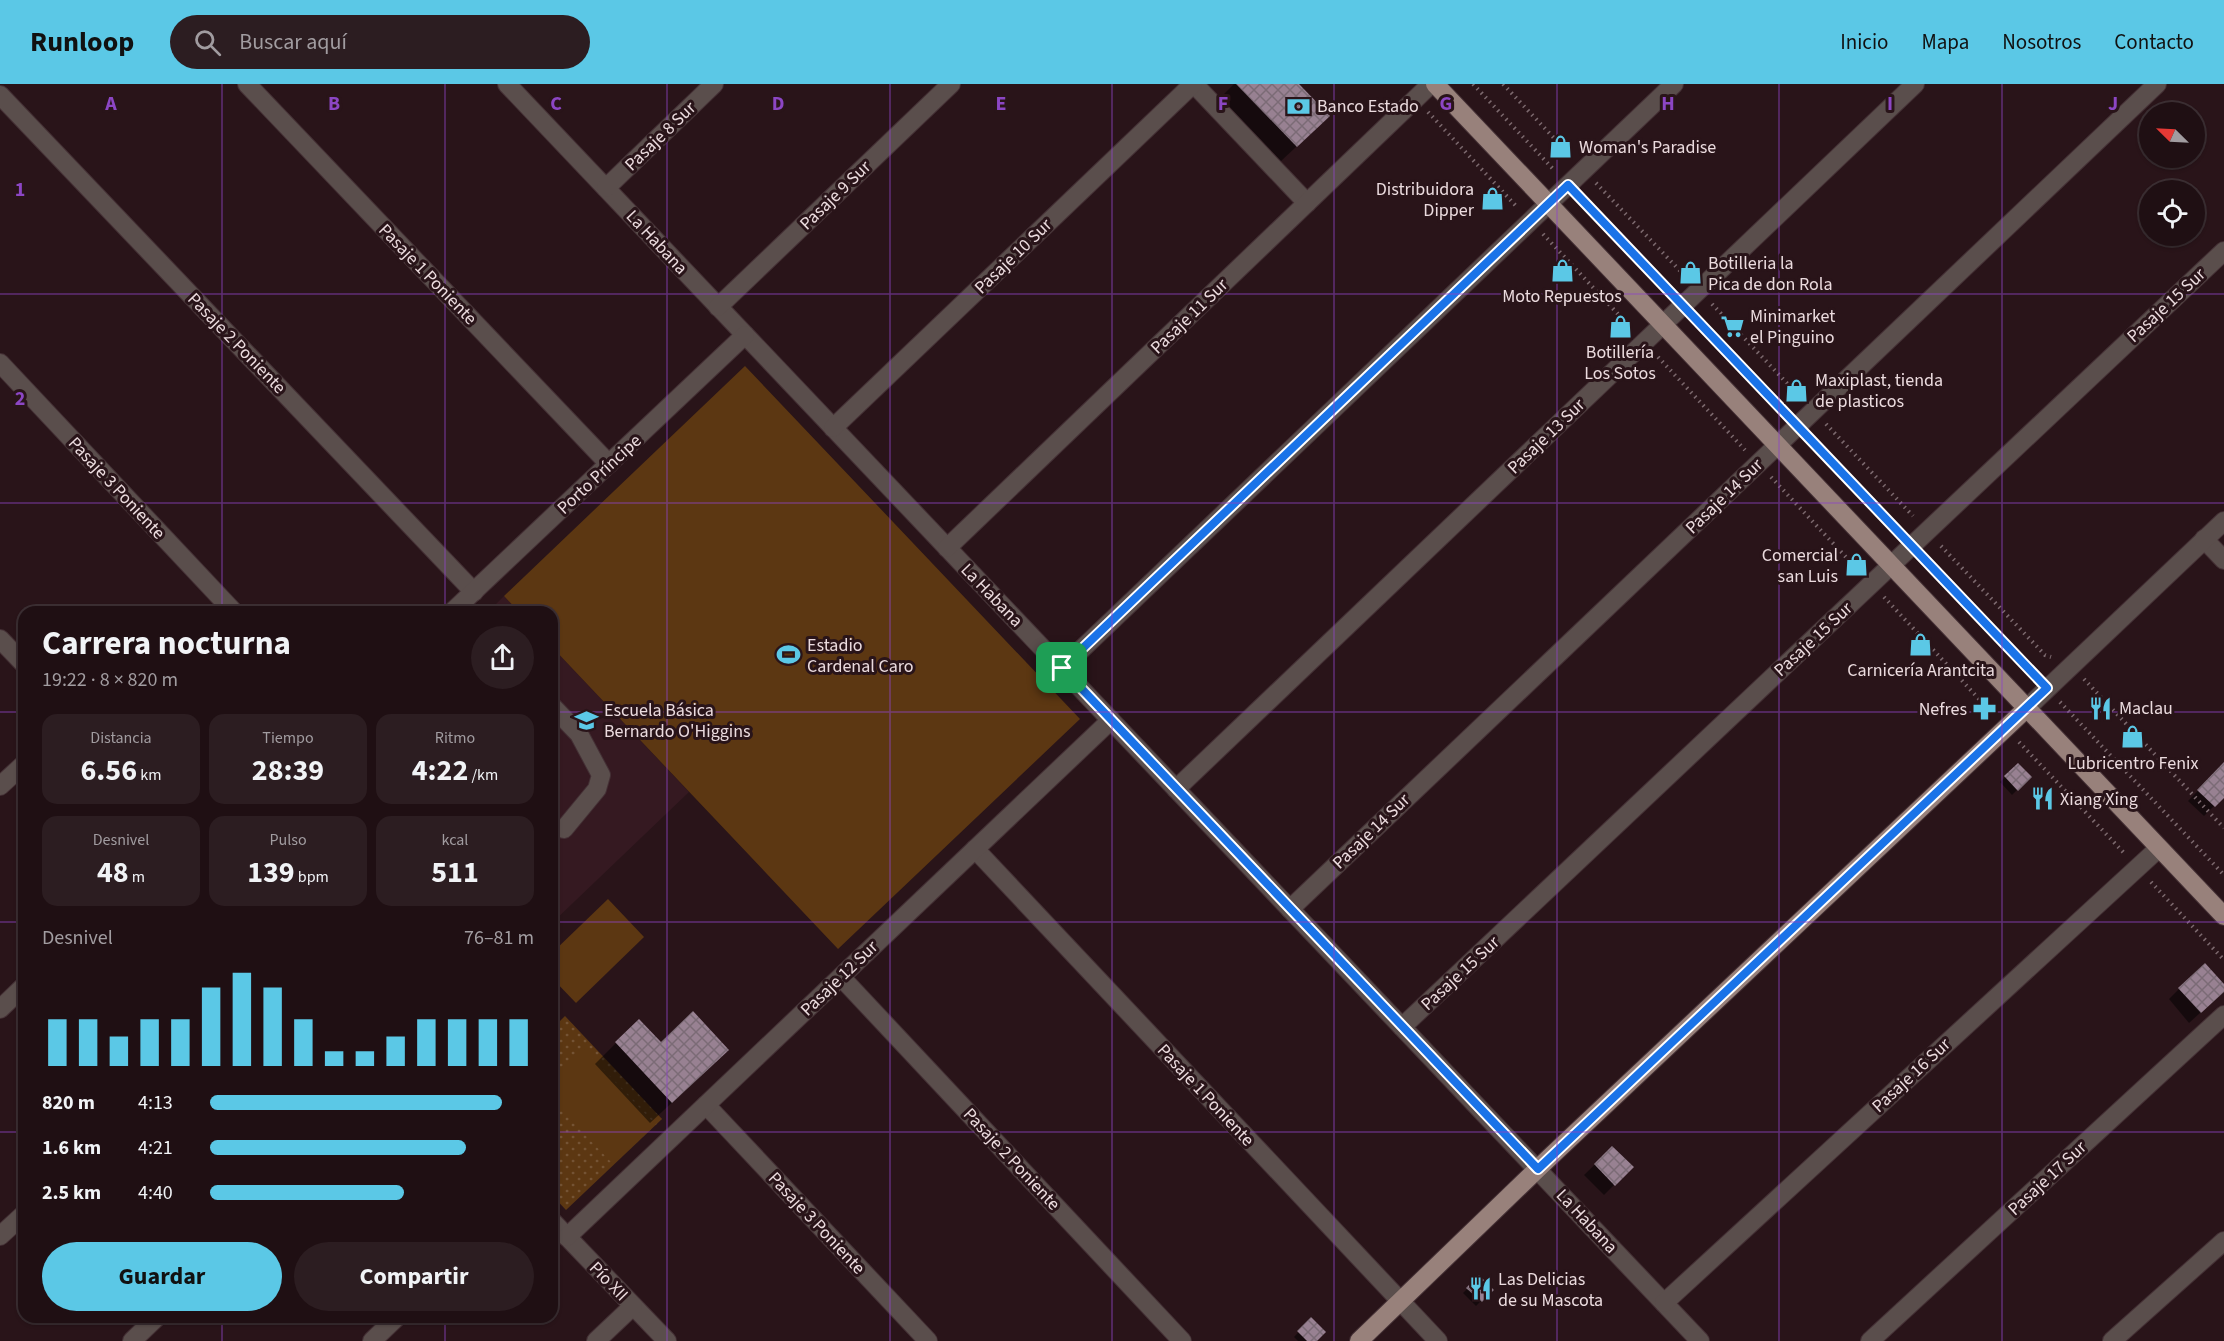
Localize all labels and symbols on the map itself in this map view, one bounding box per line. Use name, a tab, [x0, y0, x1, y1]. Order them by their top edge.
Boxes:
text: A	[104, 90, 117, 118]
text: B	[328, 90, 340, 118]
text: C	[550, 90, 562, 118]
text: D	[772, 90, 784, 118]
text: E	[996, 90, 1006, 118]
text: F	[1218, 90, 1228, 118]
text: G	[1440, 90, 1452, 118]
text: H	[1661, 90, 1675, 118]
text: I	[1887, 90, 1893, 118]
text: J	[2108, 90, 2118, 118]
bank icon: Banco Estado	[1286, 93, 1312, 119]
place label: Banco Estado	[1317, 94, 1419, 119]
street label: Pasaje 8 Sur	[619, 95, 702, 177]
north arrow	[2139, 102, 2205, 168]
shop icon: Woman's Paradise	[1548, 134, 1574, 160]
place label: Woman's Paradise	[1579, 135, 1716, 160]
street label: Pasaje 9 Sur	[794, 154, 877, 236]
text: 1	[15, 176, 25, 204]
place label: Distribuidora Dipper	[1376, 177, 1475, 223]
shop icon: Distribuidora Dipper	[1479, 186, 1505, 212]
street label: La Habana	[620, 205, 693, 280]
street label: Pasaje 10 Sur	[969, 212, 1058, 300]
street label: Pasaje 1 Poniente	[373, 218, 483, 331]
place label: Botilleria la Pica de don Rola	[1708, 251, 1833, 297]
shop icon: Moto Repuestos	[1549, 257, 1575, 283]
shop icon: Botilleria la Pica de don Rola	[1677, 260, 1703, 286]
street label: Pasaje 15 Sur	[2122, 262, 2212, 348]
street label: Pasaje 11 Sur	[1145, 272, 1234, 360]
place label: Moto Repuestos	[1502, 284, 1622, 309]
street label: Pasaje 2 Poniente	[182, 287, 292, 400]
place label: Minimarket el Pinguino	[1750, 304, 1835, 350]
shop icon: Botillería Los Sotos	[1607, 313, 1633, 339]
supermarket icon: Minimarket el Pinguino	[1719, 313, 1745, 339]
place label: Botillería Los Sotos	[1584, 340, 1656, 386]
place label: Maxiplast, tienda de plasticos	[1815, 368, 1943, 414]
shop icon: Maxiplast, tienda de plasticos	[1784, 377, 1810, 403]
text: 2	[15, 385, 25, 413]
street label: Pasaje 13 Sur	[1502, 392, 1591, 480]
street label: Porto Príncipe	[552, 429, 647, 520]
street label: Pasaje 3 Poniente	[62, 432, 171, 545]
street label: Pasaje 14 Sur	[1680, 452, 1769, 540]
place label: Comercial san Luis	[1762, 543, 1838, 589]
shop icon: Comercial san Luis	[1843, 552, 1869, 578]
street label: La Habana	[955, 558, 1028, 633]
street label: Pasaje 15 Sur	[1769, 596, 1859, 682]
shop icon: Carnicería Arantcita	[1908, 631, 1934, 657]
place label: Estadio Cardenal Caro	[807, 633, 914, 679]
sports icon: Estadio Cardenal Caro	[776, 642, 802, 668]
pin	[1036, 642, 1087, 693]
place label: Carnicería Arantcita	[1847, 658, 1995, 683]
restaurant icon: Maclau	[2088, 695, 2114, 721]
pharmacy icon: Nefres	[1972, 696, 1998, 722]
place label: Maclau	[2119, 696, 2173, 721]
place label: Nefres	[1919, 697, 1967, 722]
place label: Escuela Básica Bernardo O'Higgins	[604, 698, 751, 744]
school or university icon: Escuela Básica Bernardo O'Higgins	[573, 707, 599, 733]
shop icon: Lubricentro Fenix	[2120, 724, 2146, 750]
place label: Lubricentro Fenix	[2068, 751, 2198, 776]
restaurant icon: Xiang Xing	[2029, 786, 2055, 812]
street label: Pasaje 14 Sur	[1327, 787, 1416, 875]
place label: Xiang Xing	[2060, 787, 2138, 812]
street label: Pasaje 15 Sur	[1416, 930, 1506, 1016]
street label: Pasaje 12 Sur	[795, 934, 884, 1022]
street label: Pasaje 16 Sur	[1867, 1032, 1957, 1118]
street label: Pasaje 1 Poniente	[1151, 1039, 1260, 1152]
street label: Pasaje 2 Poniente	[957, 1103, 1066, 1216]
street label: Pasaje 17 Sur	[2003, 1135, 2093, 1221]
street label: Pasaje 3 Poniente	[762, 1167, 871, 1280]
street label: La Habana	[1550, 1184, 1623, 1259]
street label: Pío XII	[583, 1256, 634, 1307]
place label: Las Delicias de su Mascota	[1498, 1267, 1603, 1313]
restaurant icon: Las Delicias de su Mascota	[1467, 1276, 1493, 1302]

